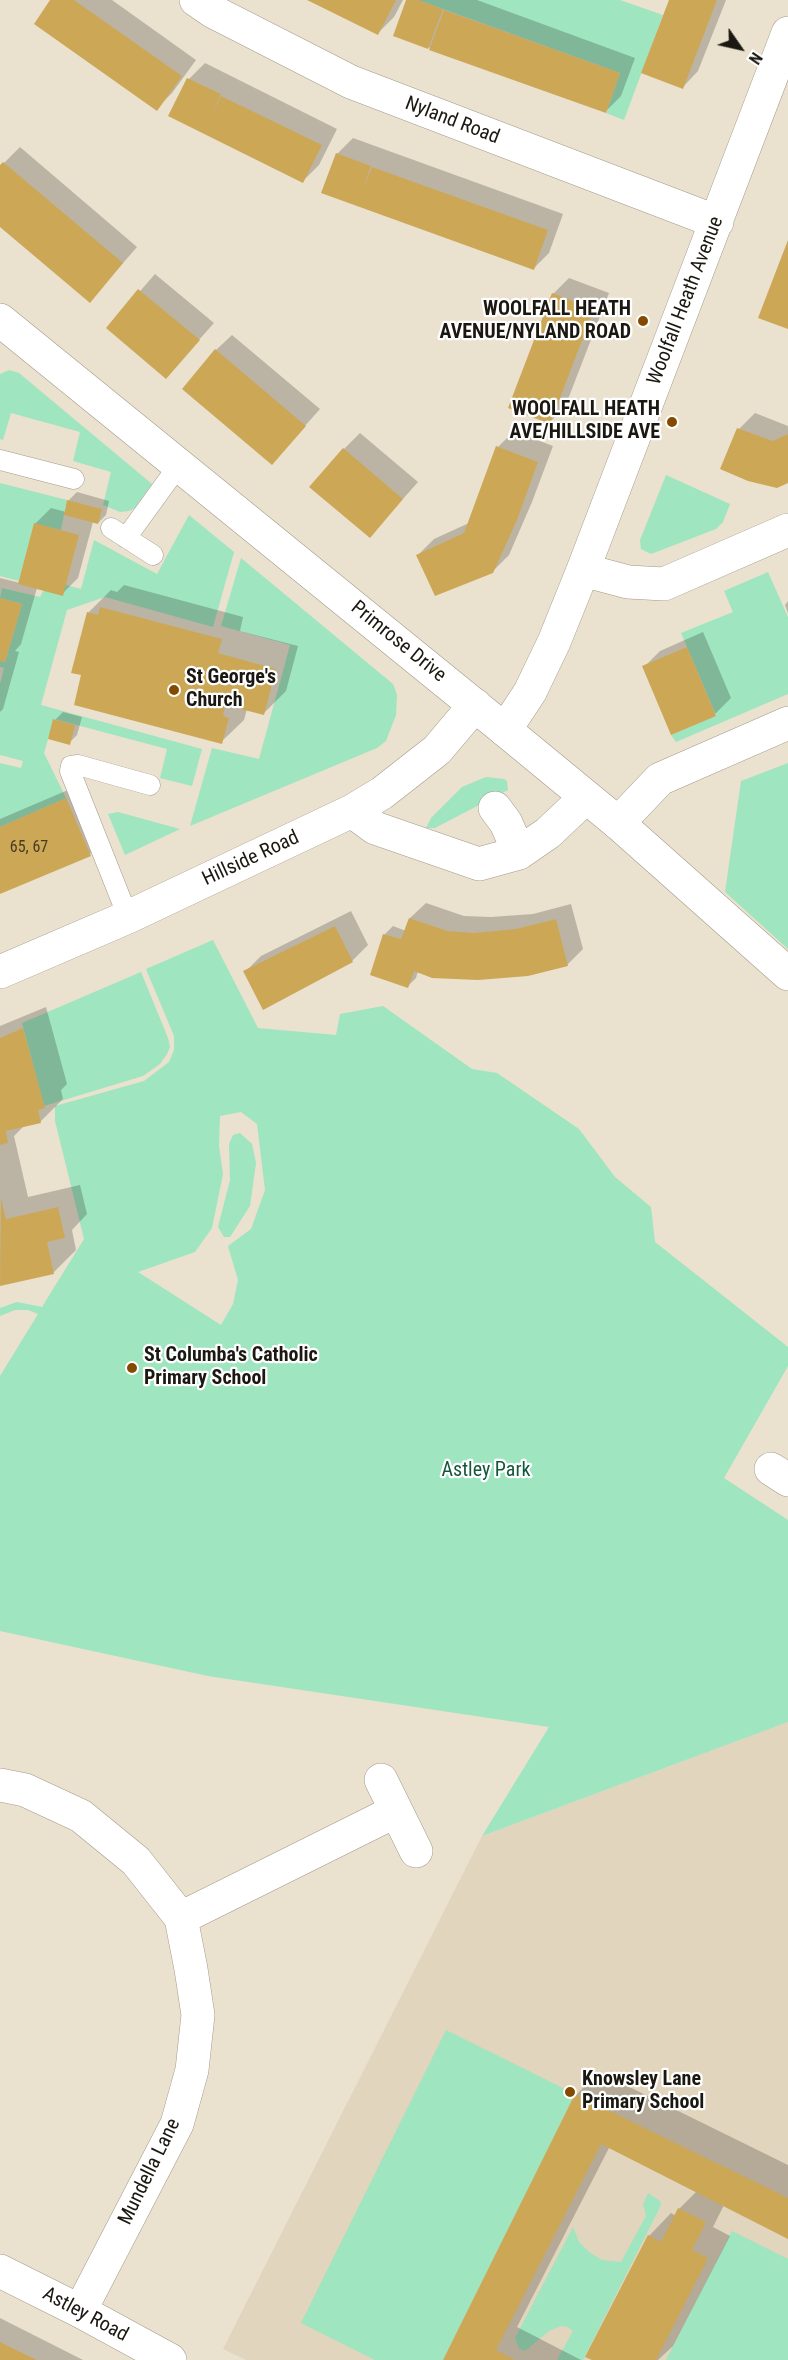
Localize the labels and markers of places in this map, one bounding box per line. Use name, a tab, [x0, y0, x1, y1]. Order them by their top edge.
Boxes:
place label: WOOLFALL HEATH AVENUE/NYLAND ROAD	[439, 298, 631, 345]
marker: WOOLFALL HEATH AVENUE/NYLAND ROAD	[636, 314, 650, 328]
place label: WOOLFALL HEATH AVE/HILLSIDE AVE	[510, 398, 660, 445]
marker: WOOLFALL HEATH AVE/HILLSIDE AVE	[665, 415, 679, 429]
place label: St George's Church	[186, 666, 276, 713]
marker: St George's Church	[167, 683, 181, 697]
place label: St Columba's Catholic Primary School	[144, 1344, 318, 1391]
marker: St Columba's Catholic Primary School	[125, 1361, 139, 1375]
place label: Knowsley Lane Primary School	[582, 2068, 704, 2115]
marker: Knowsley Lane Primary School	[563, 2085, 577, 2099]

